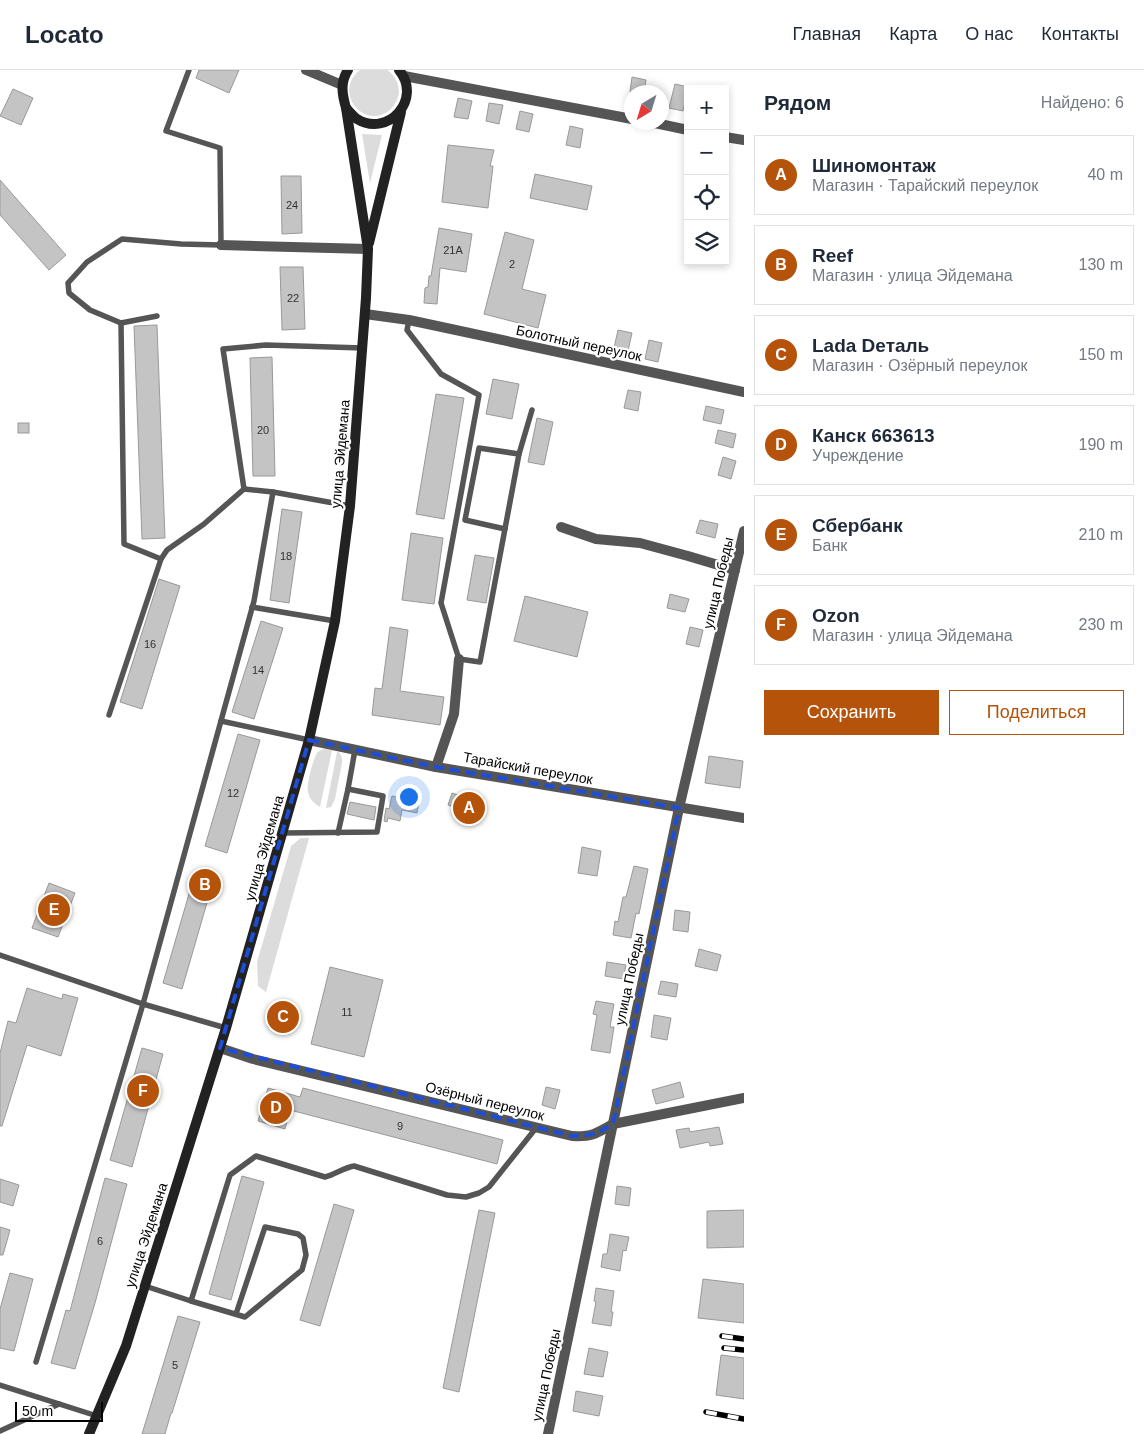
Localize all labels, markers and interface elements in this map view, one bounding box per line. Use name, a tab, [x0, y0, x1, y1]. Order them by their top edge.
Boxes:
text: Locato	[25, 21, 104, 48]
text: Главная	[793, 24, 861, 44]
text: Карта	[889, 24, 937, 44]
text: О нас	[965, 24, 1013, 44]
text: Контакты	[1041, 24, 1119, 44]
north arrow	[624, 85, 669, 130]
map controls	[684, 85, 729, 265]
button: +	[684, 85, 729, 130]
text: Рядом	[764, 91, 831, 114]
text: Найдено: 6	[1041, 94, 1124, 111]
button: −	[684, 130, 729, 175]
text: Шиномонтаж	[812, 155, 936, 176]
text: A	[775, 166, 787, 183]
text: 40 m	[1087, 166, 1123, 183]
button: locate	[684, 175, 729, 220]
text: Магазин · Тарайский переулок	[812, 177, 1038, 194]
house number: 24	[286, 199, 298, 211]
button: layers	[684, 220, 729, 265]
house number: 21А	[443, 244, 463, 256]
text: Reef	[812, 245, 853, 266]
text: B	[775, 256, 787, 273]
text: 130 m	[1079, 256, 1123, 273]
house number: 2	[509, 258, 515, 270]
text: Магазин · улица Эйдемана	[812, 267, 1013, 284]
house number: 22	[287, 292, 299, 304]
street label: Болотный переулок	[515, 322, 644, 364]
text: Lada Dеталь	[812, 335, 929, 356]
text: C	[775, 346, 787, 363]
text: 150 m	[1079, 346, 1123, 363]
text: Магазин · Озёрный переулок	[812, 357, 1027, 374]
street label: улица Эйдемана	[327, 399, 353, 509]
house number: 20	[257, 424, 269, 436]
text: Канск 663613	[812, 425, 935, 446]
text: D	[775, 436, 787, 453]
text: 190 m	[1079, 436, 1123, 453]
text: Учреждение	[812, 447, 904, 464]
text: Сбербанк	[812, 515, 903, 536]
text: E	[776, 526, 786, 543]
text: 210 m	[1079, 526, 1123, 543]
street label: улица Победы	[700, 536, 736, 630]
text: Банк	[812, 537, 847, 554]
house number: 18	[280, 550, 292, 562]
text: Ozon	[812, 605, 860, 626]
text: F	[776, 616, 786, 633]
text: 230 m	[1079, 616, 1123, 633]
text: Магазин · улица Эйдемана	[812, 627, 1013, 644]
house number: 16	[144, 638, 156, 650]
house number: 14	[252, 664, 264, 676]
button: Сохранить	[764, 690, 939, 735]
button: Поделиться	[949, 690, 1124, 735]
street label: Тарайский переулок	[462, 749, 595, 787]
your location	[396, 784, 422, 810]
house number: 12	[227, 787, 239, 799]
pin: A	[453, 789, 485, 827]
street label: улица Эйдемана	[241, 793, 287, 903]
pin: B	[189, 866, 221, 904]
pin: E	[38, 891, 70, 929]
street label: улица Победы	[611, 931, 647, 1027]
pin: C	[267, 998, 299, 1036]
house number: 11	[341, 1006, 353, 1018]
pin: F	[127, 1072, 159, 1110]
street label: Озёрный переулок	[424, 1078, 547, 1124]
pin: D	[260, 1089, 292, 1127]
house number: 9	[397, 1120, 403, 1132]
street label: улица Эйдемана	[122, 1180, 171, 1289]
house number: 6	[97, 1235, 103, 1247]
street label: улица Победы	[528, 1327, 564, 1423]
house number: 5	[172, 1359, 178, 1371]
scale bar	[15, 1399, 102, 1422]
text: 50 m	[22, 1403, 53, 1419]

